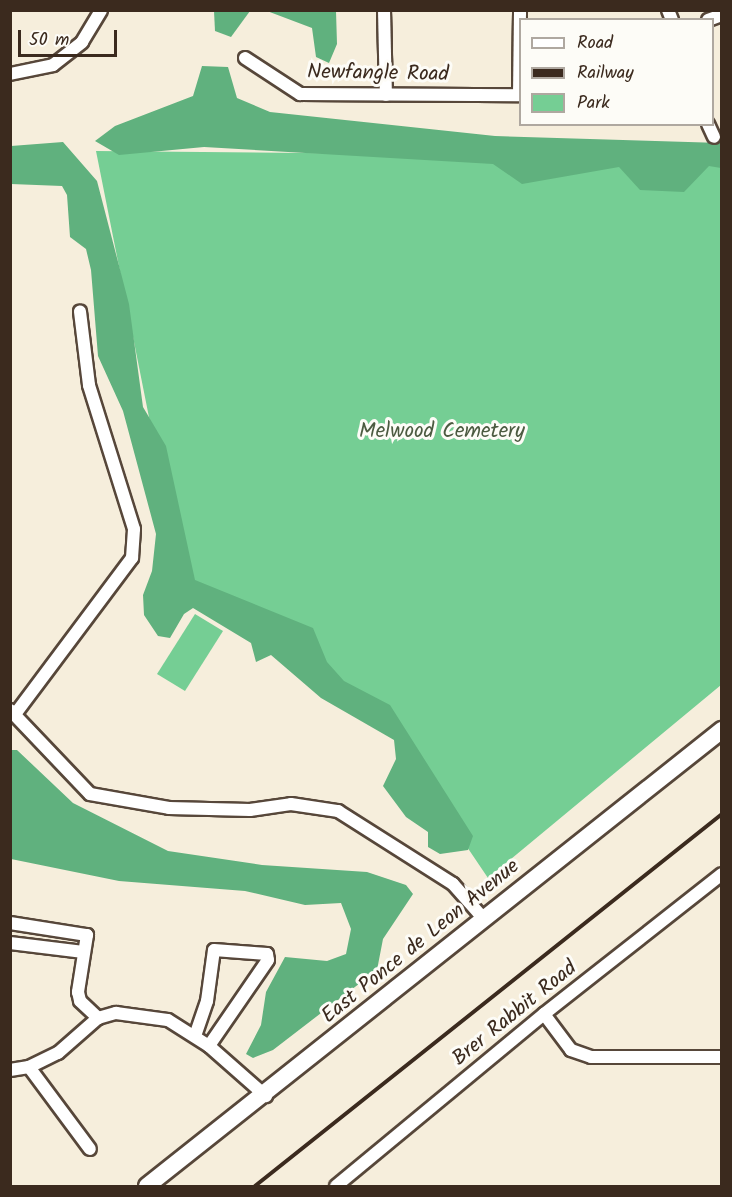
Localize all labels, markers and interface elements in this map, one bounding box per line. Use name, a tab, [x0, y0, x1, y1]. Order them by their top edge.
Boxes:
scale bar	[21, 18, 120, 56]
legend	[519, 18, 714, 126]
text: 50 m	[29, 26, 69, 55]
text: Road	[577, 29, 613, 58]
text: Railway	[577, 59, 634, 88]
street label: Newfangle Road	[307, 60, 449, 88]
text: Park	[577, 89, 610, 118]
park label: Melwood Cemetery	[359, 419, 525, 445]
street label: East Ponce de Leon Avenue	[317, 854, 525, 1030]
street label: Brer Rabbit Road	[448, 956, 582, 1072]

